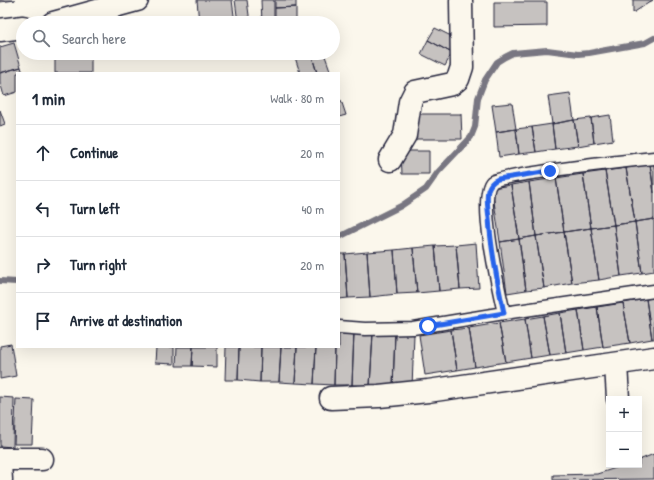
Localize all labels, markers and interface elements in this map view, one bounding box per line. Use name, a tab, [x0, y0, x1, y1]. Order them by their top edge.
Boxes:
search box	[16, 16, 340, 60]
icon: search	[30, 27, 52, 49]
text: Search here	[62, 28, 126, 49]
text: 1 min	[32, 87, 65, 110]
text: Walk · 80 m	[270, 89, 324, 107]
icon: ahead	[32, 142, 54, 164]
text: Continue	[70, 142, 118, 163]
text: 20 m	[300, 144, 324, 162]
route end	[541, 162, 559, 180]
icon: left	[32, 198, 54, 220]
text: Turn left	[70, 198, 120, 219]
text: 40 m	[301, 200, 324, 218]
icon: right	[32, 254, 54, 276]
text: Turn right	[70, 254, 126, 275]
text: 20 m	[300, 256, 324, 274]
icon: arrive	[32, 310, 54, 332]
text: Arrive at destination	[70, 310, 182, 331]
route start	[419, 317, 437, 335]
map controls	[606, 396, 642, 468]
button: +	[606, 396, 642, 432]
button: −	[606, 432, 642, 468]

